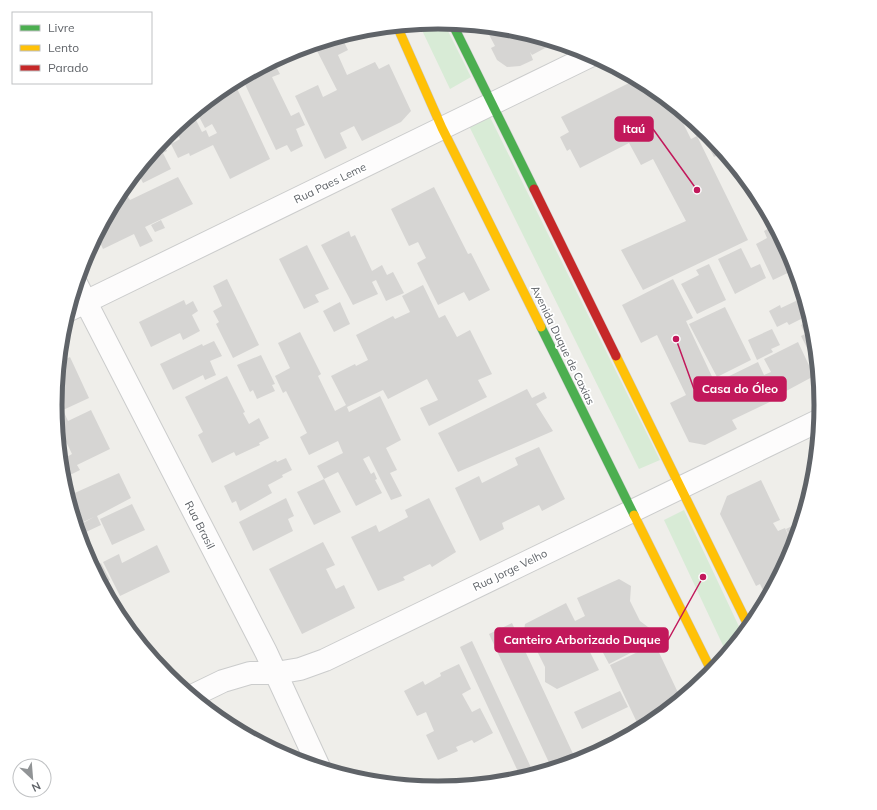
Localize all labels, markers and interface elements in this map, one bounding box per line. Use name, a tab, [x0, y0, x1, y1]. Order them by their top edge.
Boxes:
legend	[12, 12, 152, 84]
text: Livre	[48, 20, 75, 35]
text: Lento	[48, 40, 79, 55]
text: Parado	[48, 60, 88, 75]
callout: Itaú	[615, 117, 653, 141]
text: Itaú	[623, 121, 645, 136]
street label: Rua Paes Leme	[292, 159, 368, 207]
street label: Avenida Duque de Caxias	[528, 283, 598, 407]
callout: Casa do Óleo	[694, 377, 786, 401]
text: Casa do Óleo	[702, 381, 778, 396]
street label: Rua Brasil	[182, 499, 218, 551]
street label: Rua Jorge Velho	[470, 546, 550, 594]
callout: Canteiro Arborizado Duque	[495, 628, 668, 652]
text: Canteiro Arborizado Duque	[504, 632, 661, 647]
north arrow	[12, 758, 52, 798]
text: N	[30, 779, 43, 795]

